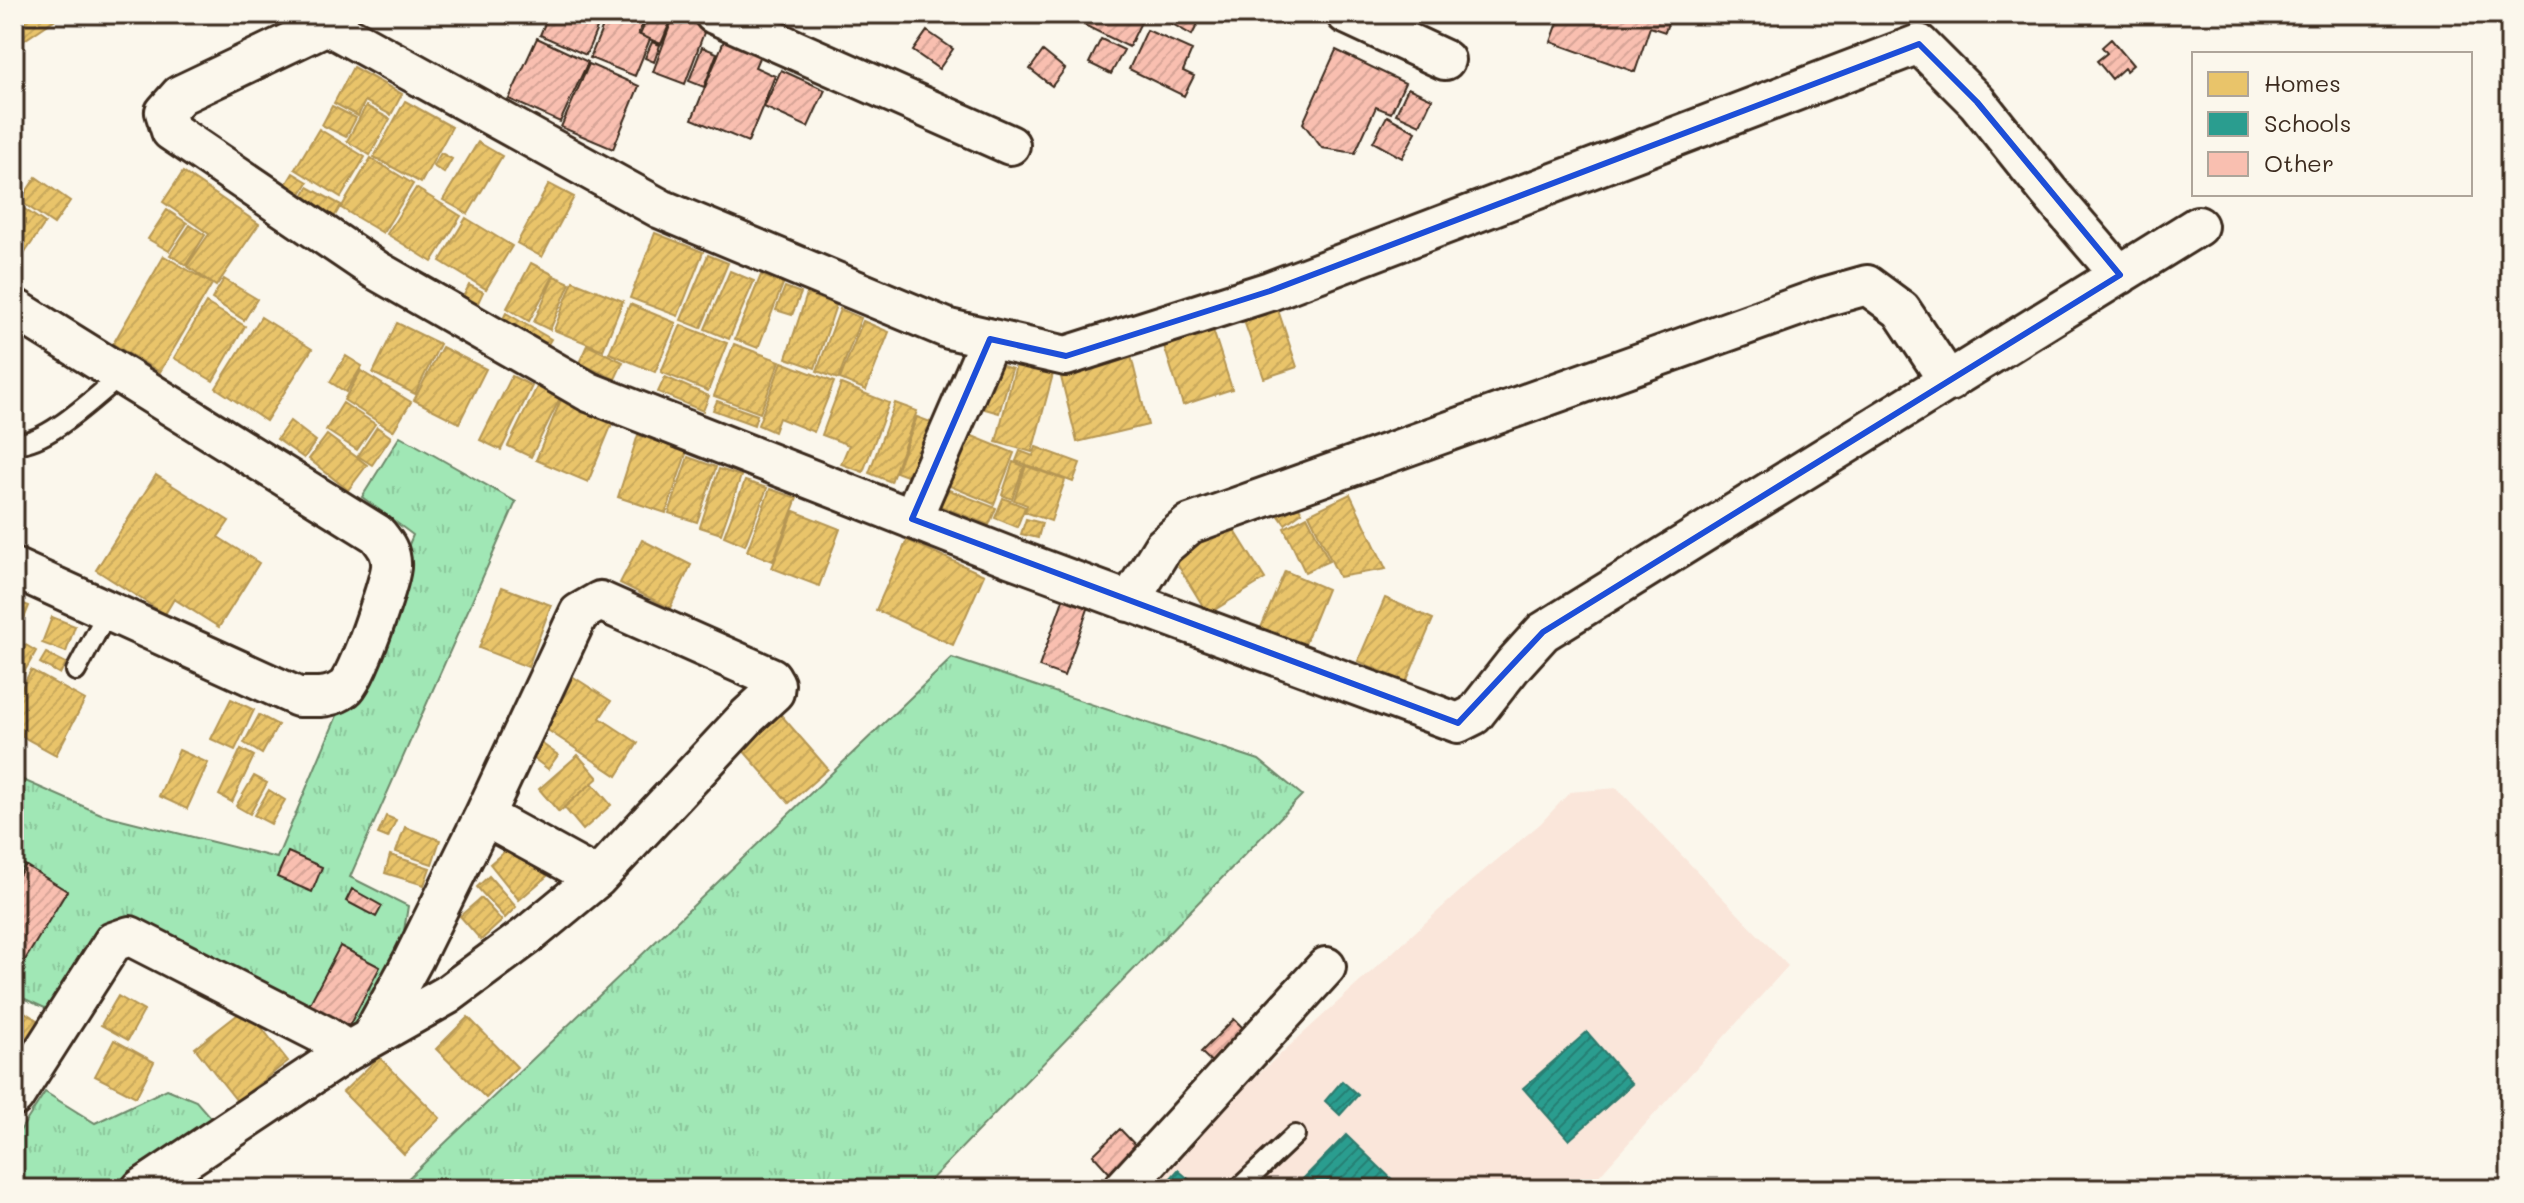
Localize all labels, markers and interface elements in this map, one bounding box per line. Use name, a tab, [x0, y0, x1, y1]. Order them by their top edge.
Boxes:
legend	[2192, 52, 2472, 196]
text: Homes	[2264, 67, 2341, 98]
text: Schools	[2264, 107, 2351, 138]
text: Other	[2264, 147, 2334, 178]

